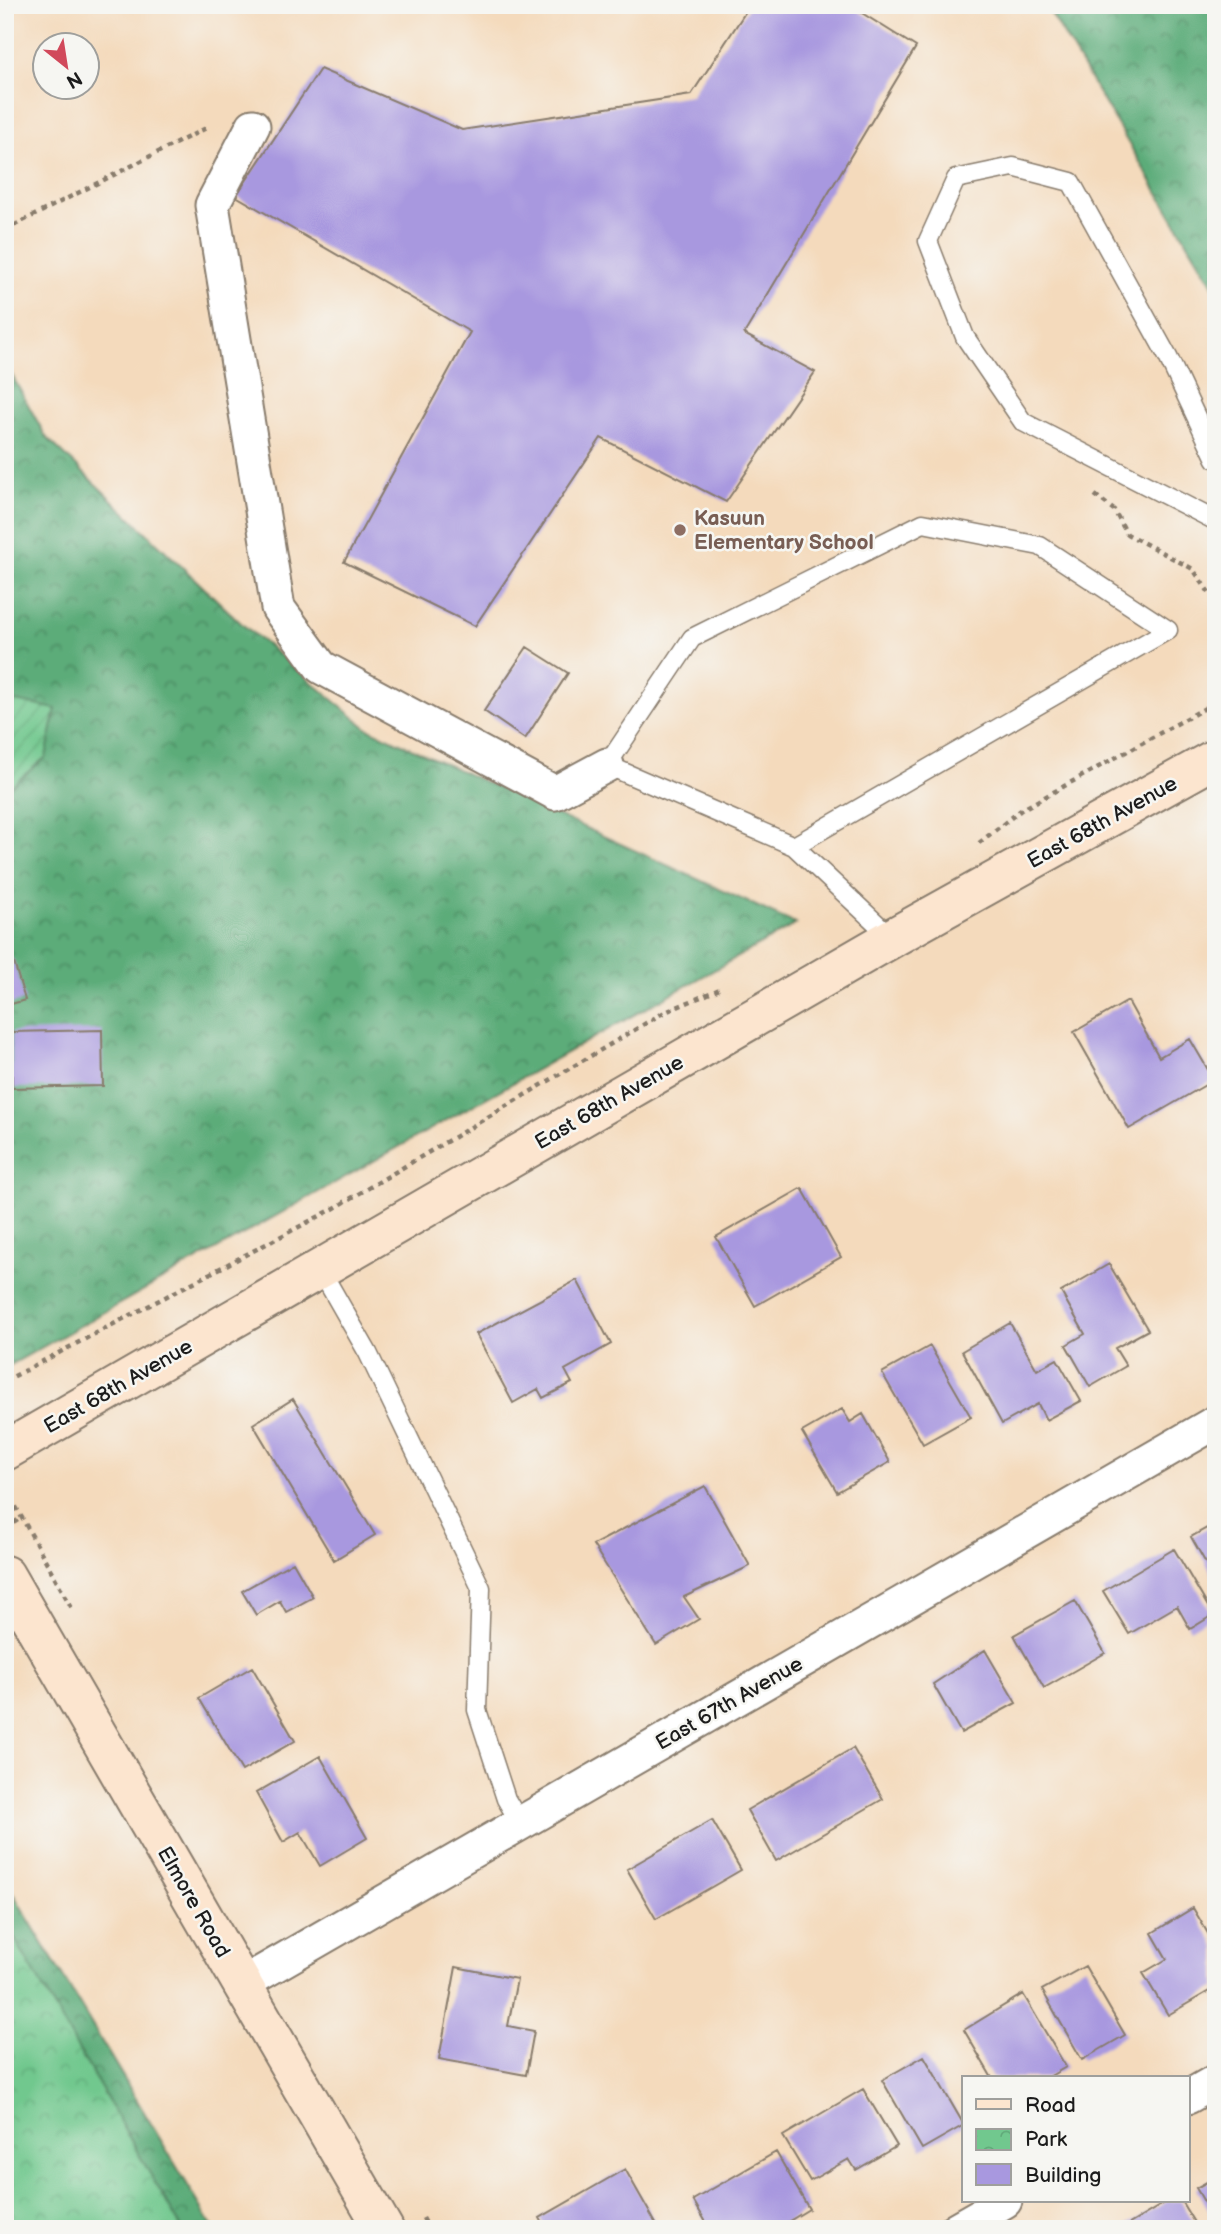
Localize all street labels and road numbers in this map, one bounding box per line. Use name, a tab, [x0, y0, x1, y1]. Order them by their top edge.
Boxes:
street label: East 68th Avenue	[1023, 771, 1182, 874]
street label: East 68th Avenue	[530, 1050, 688, 1155]
street label: East 68th Avenue	[39, 1334, 197, 1439]
street label: East 67th Avenue	[651, 1651, 807, 1756]
street label: Elmore Road	[152, 1842, 235, 1962]

